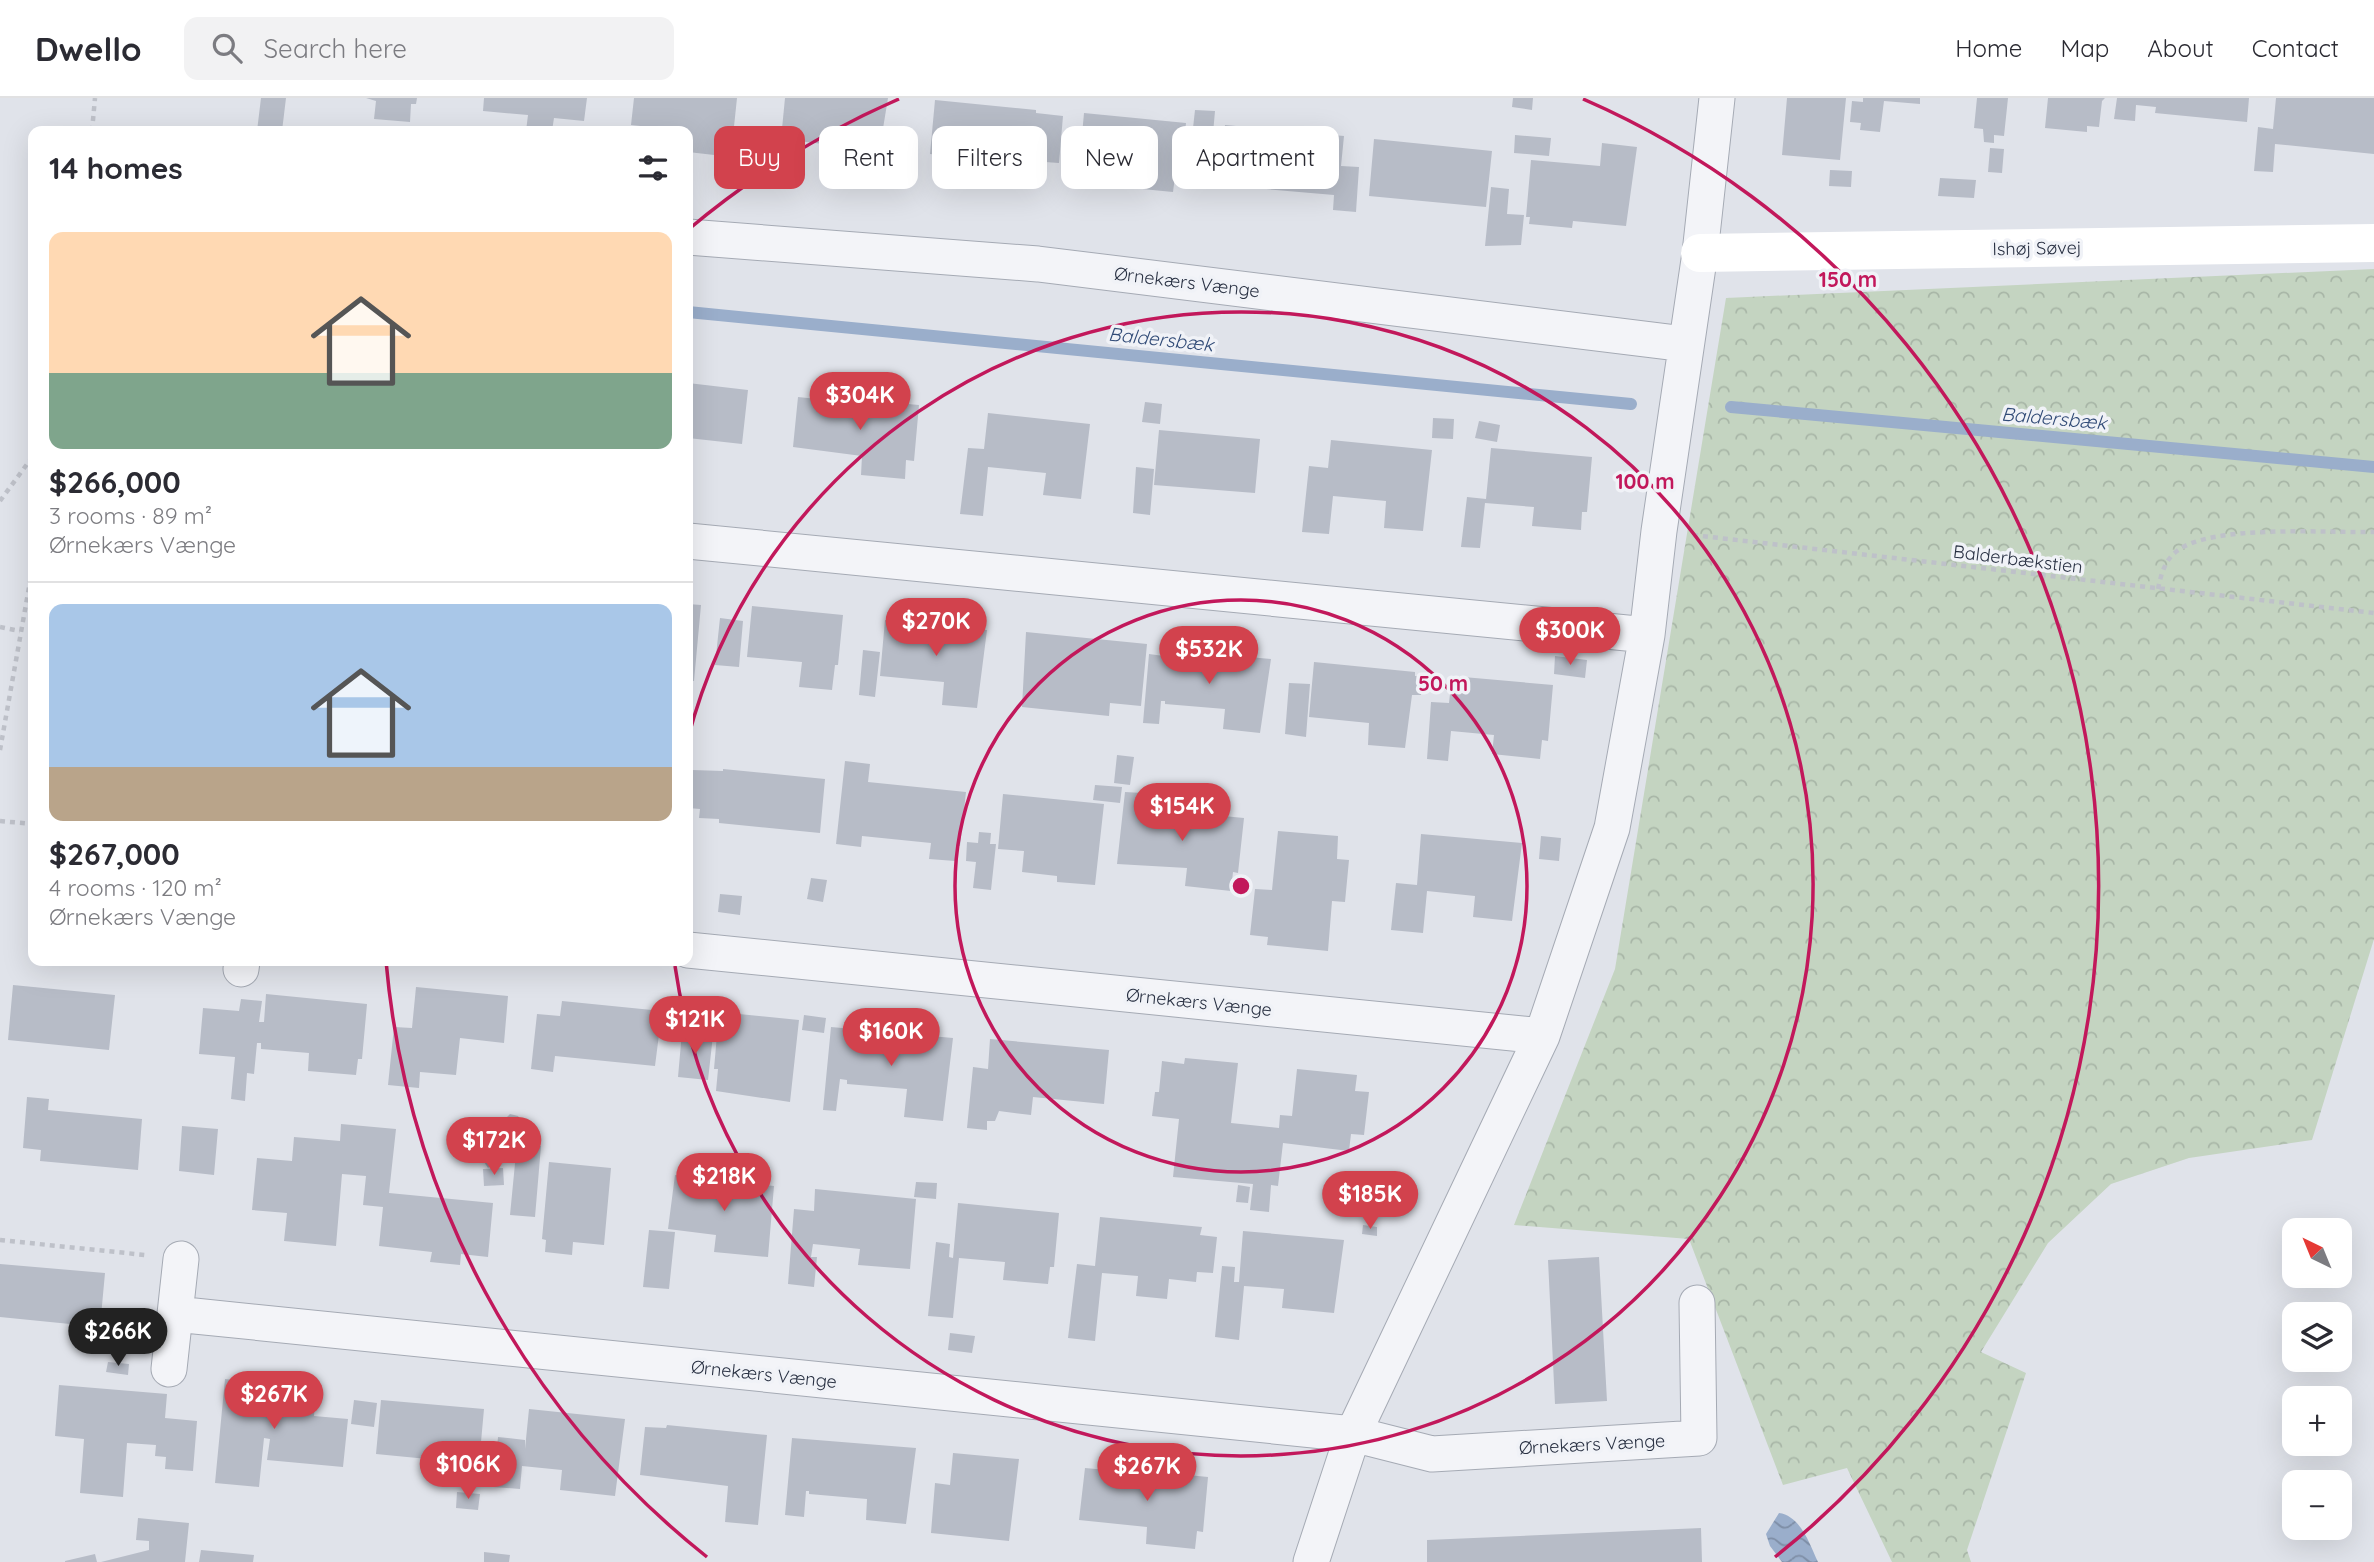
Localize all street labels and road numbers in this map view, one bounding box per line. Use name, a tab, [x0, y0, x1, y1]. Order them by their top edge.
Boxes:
street label: Ishøj Søvej	[1992, 236, 2082, 260]
street label: Ørnekærs Vænge	[1113, 262, 1261, 302]
street label: Balderbækstien	[1952, 540, 2084, 578]
street label: Ørnekærs Vænge	[1125, 983, 1273, 1021]
street label: Ørnekærs Vænge	[690, 1355, 838, 1393]
street label: Ørnekærs Vænge	[1518, 1429, 1666, 1459]

